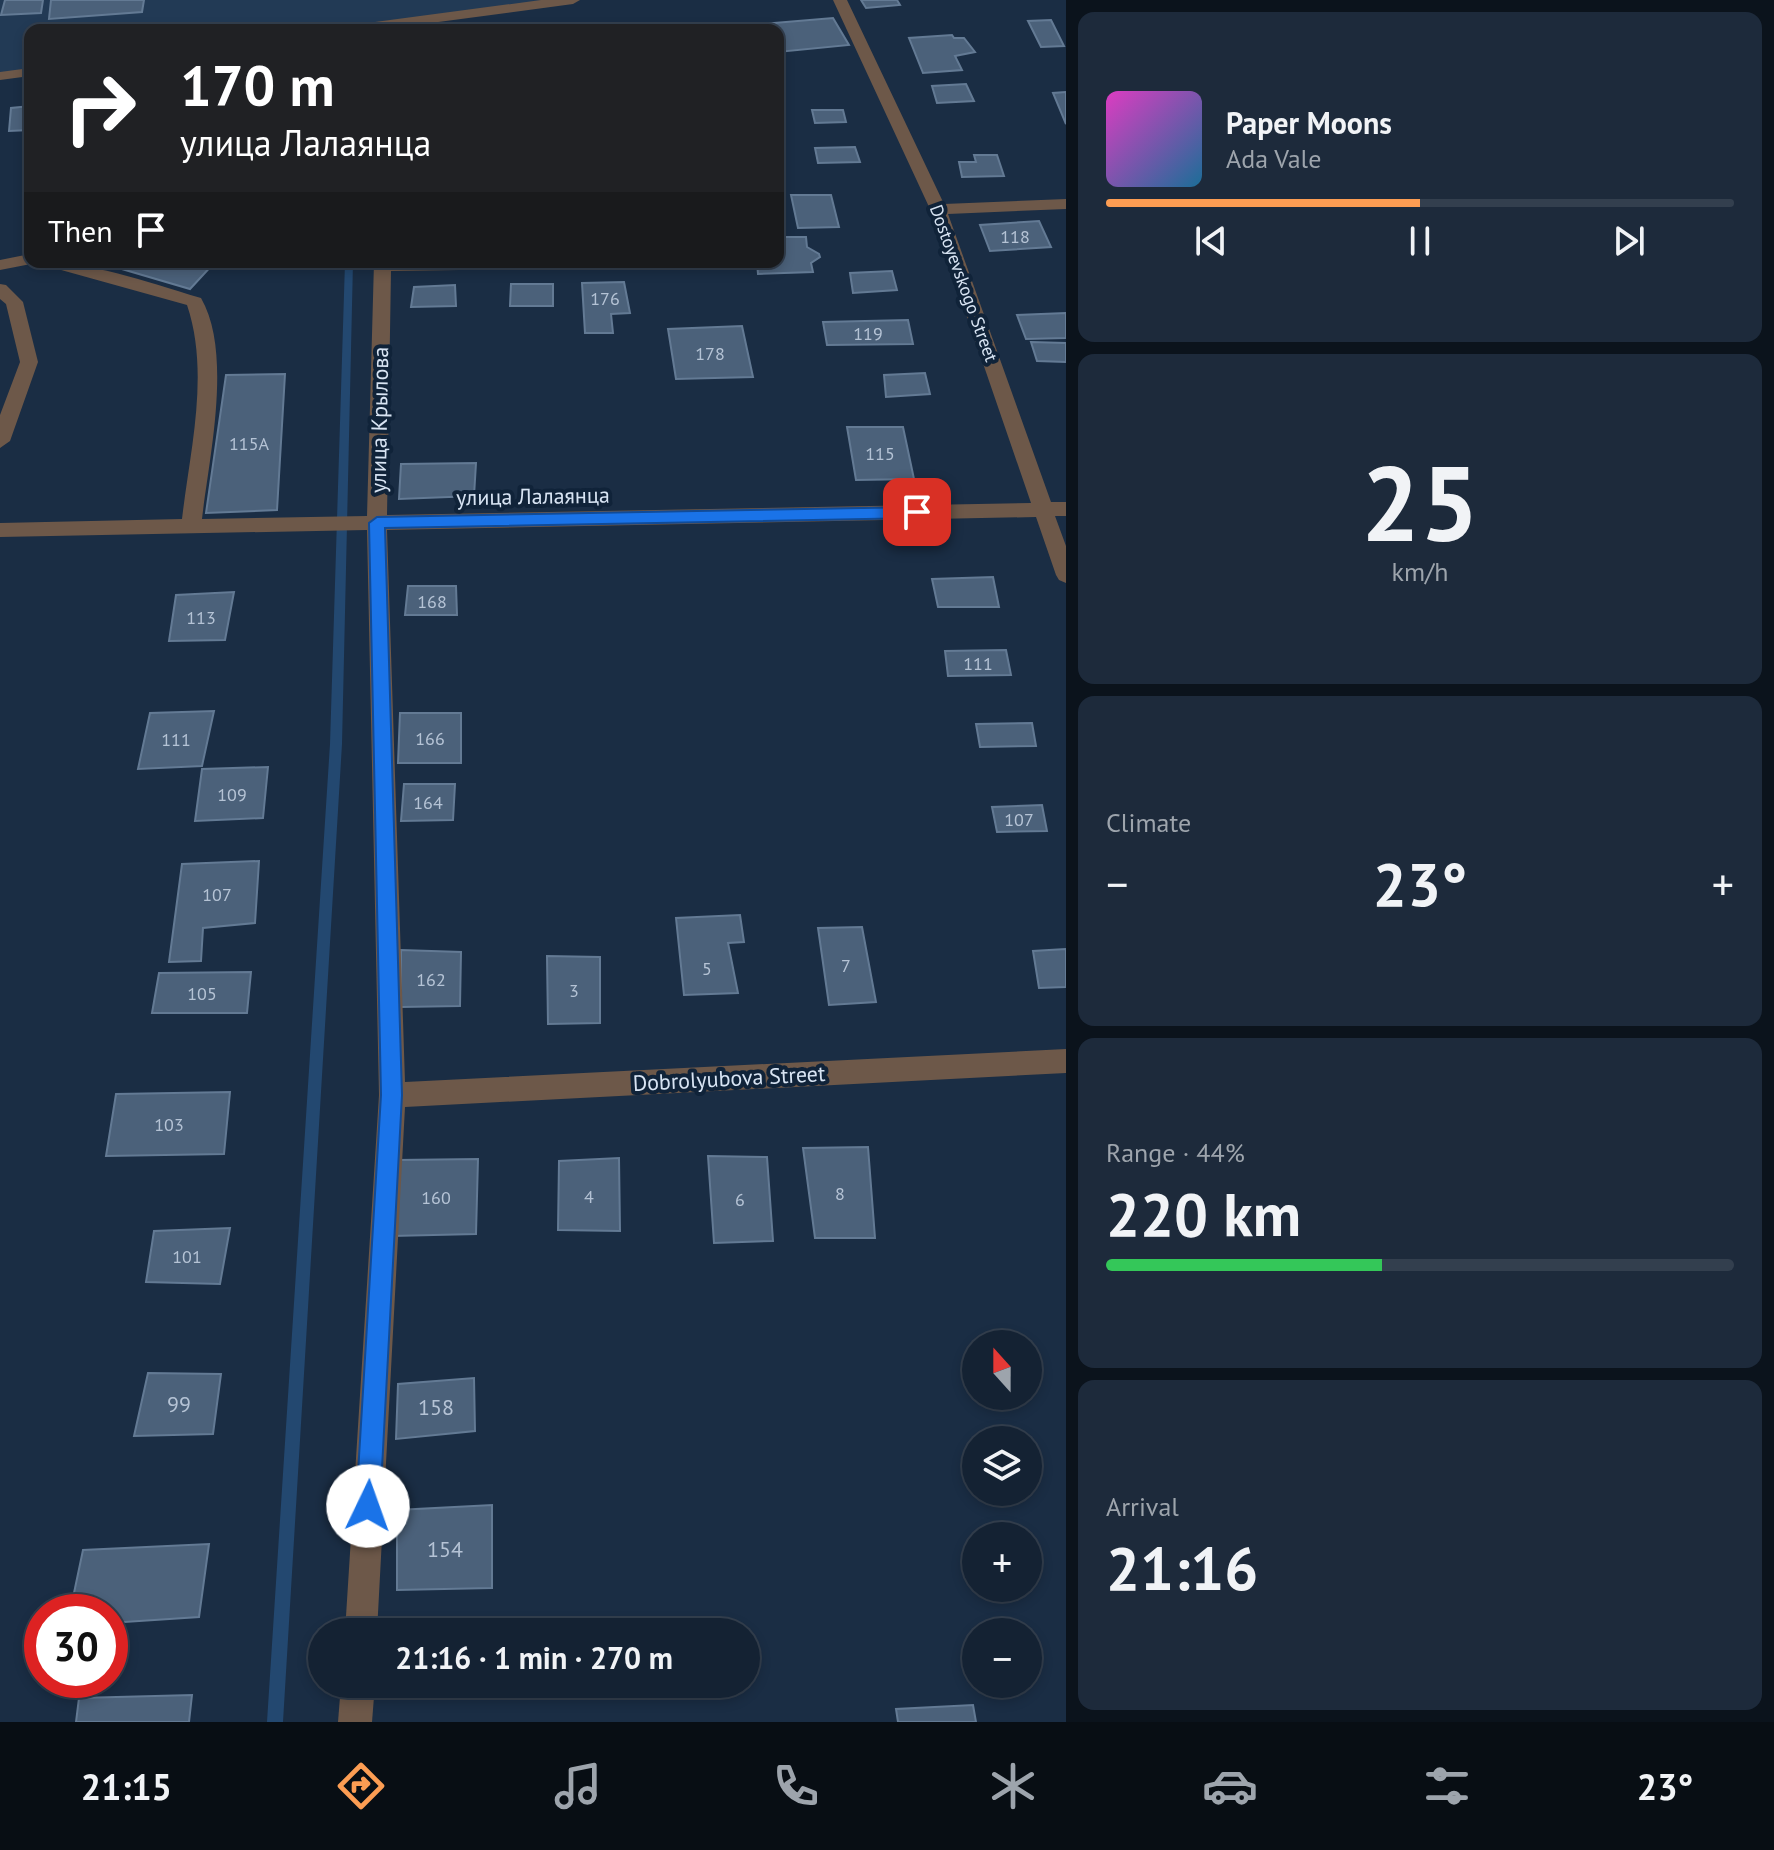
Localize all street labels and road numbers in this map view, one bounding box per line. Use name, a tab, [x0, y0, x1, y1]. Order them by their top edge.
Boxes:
street label: Dostoyevskogo Street	[925, 201, 1003, 365]
street label: улица Крылова	[364, 347, 394, 493]
street label: улица Лалаянца	[456, 481, 610, 511]
street label: Dobrolyubova Street	[632, 1059, 827, 1097]

